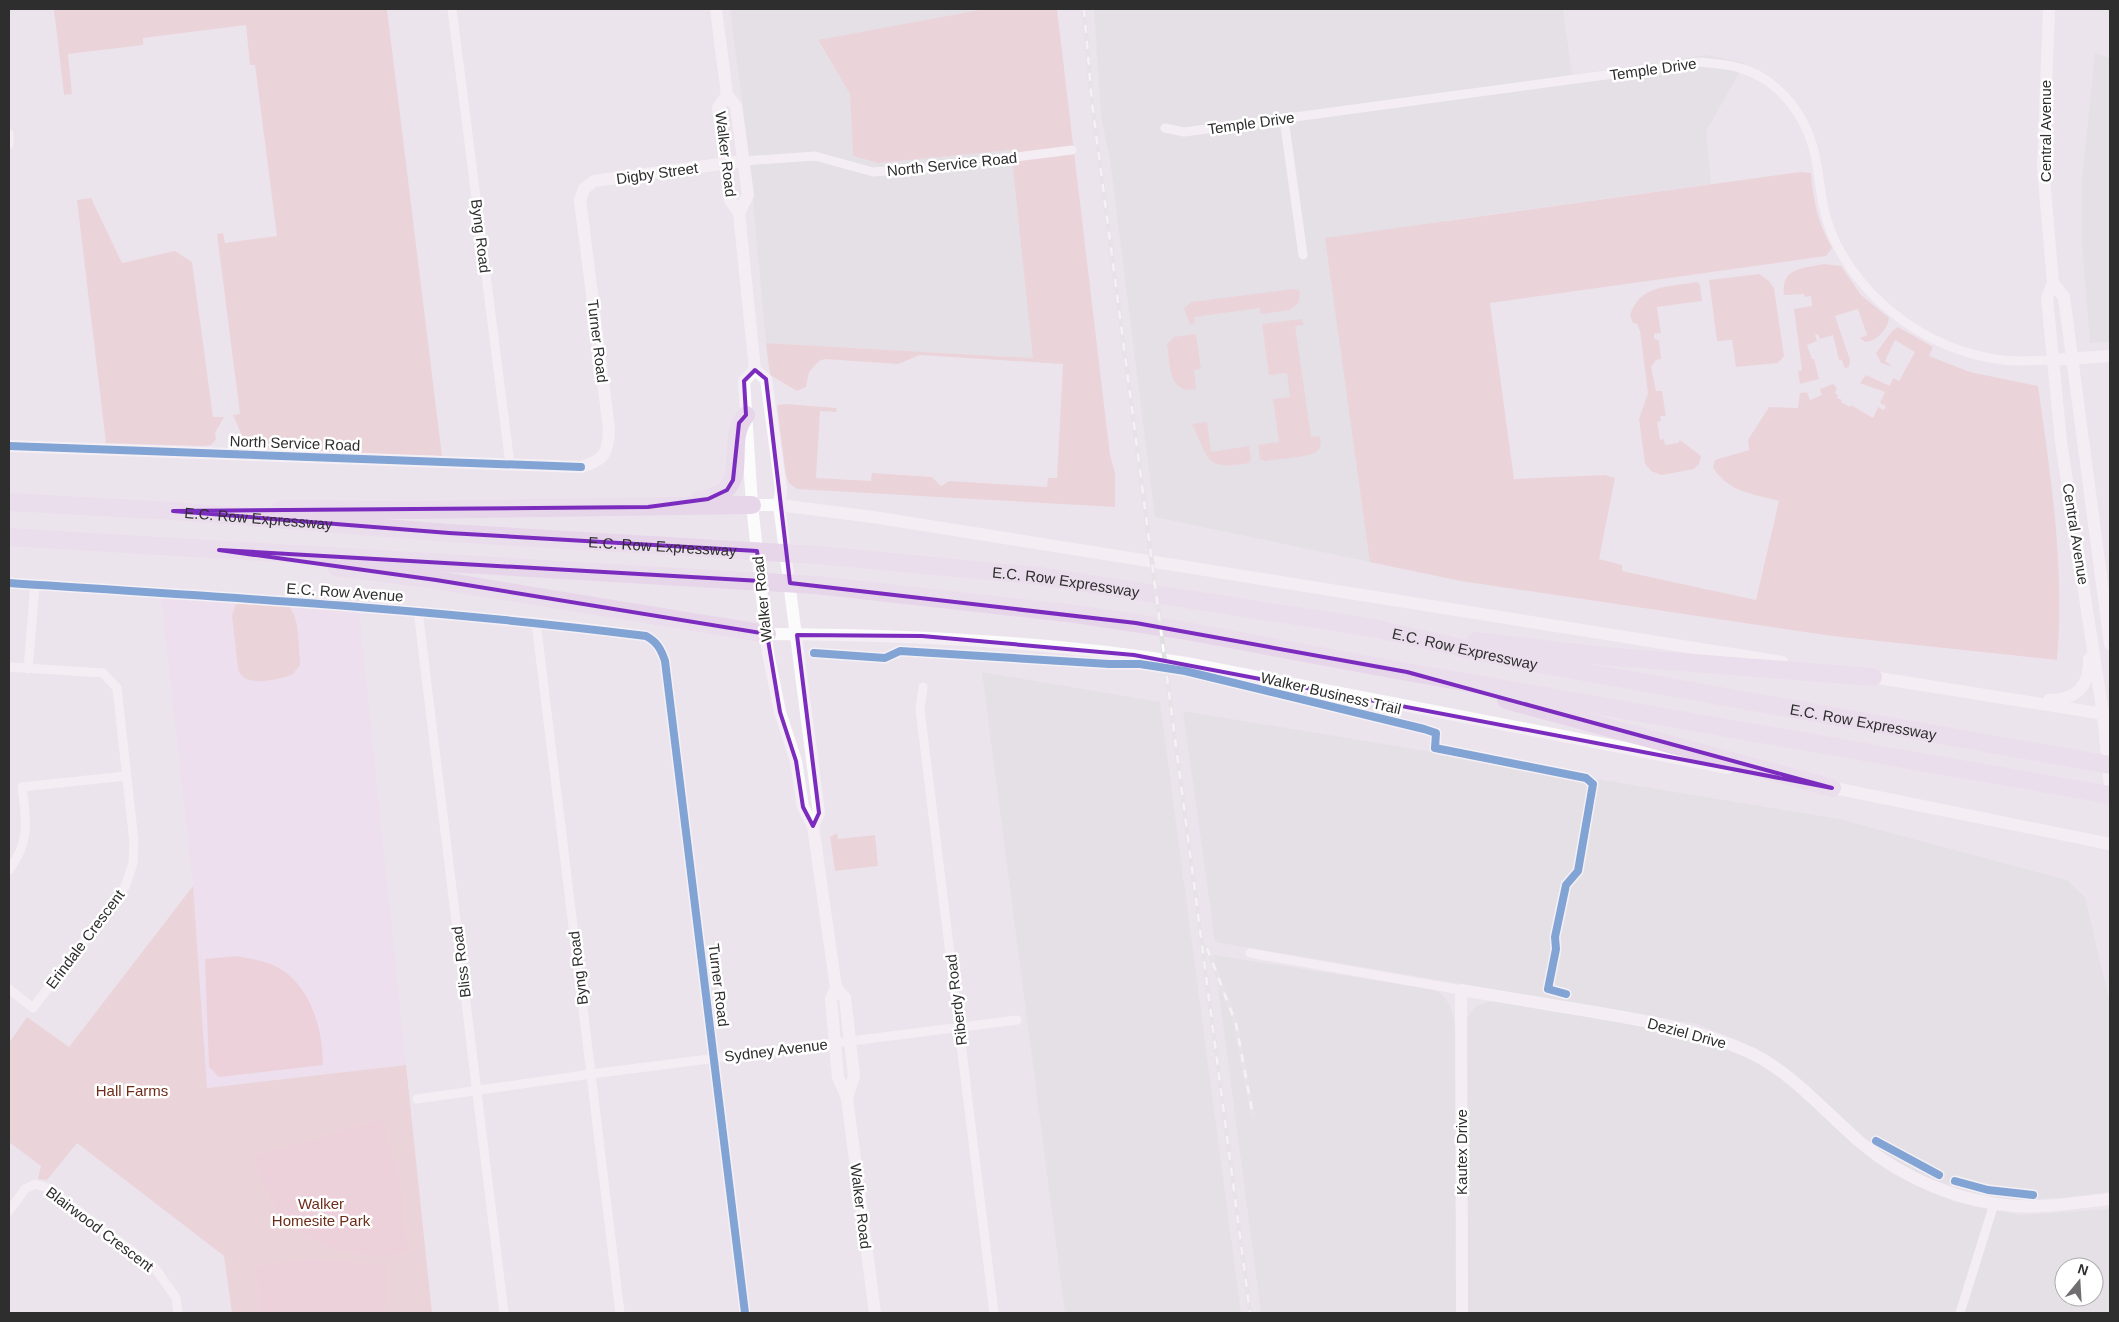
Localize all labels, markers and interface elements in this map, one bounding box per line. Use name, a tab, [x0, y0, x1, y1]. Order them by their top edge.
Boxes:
street label: Temple Drive	[1608, 54, 1698, 84]
street label: Central Avenue	[2037, 80, 2054, 182]
street label: Temple Drive	[1206, 108, 1296, 138]
street label: Walker Road	[712, 110, 740, 198]
street label: North Service Road	[886, 149, 1018, 179]
street label: Digby Street	[615, 159, 700, 187]
street label: Byng Road	[468, 198, 494, 274]
street label: Turner Road	[584, 298, 612, 384]
street label: North Service Road	[229, 432, 361, 454]
street label: Central Avenue	[2060, 482, 2092, 586]
street label: E.C. Row Expressway	[184, 503, 334, 532]
street label: E.C. Row Expressway	[588, 533, 738, 559]
street label: Walker Road	[749, 555, 775, 643]
street label: E.C. Row Expressway	[991, 563, 1141, 600]
street label: E.C. Row Avenue	[286, 579, 404, 605]
street label: E.C. Row Expressway	[1391, 624, 1540, 672]
street label: Walker Business Trail	[1259, 669, 1403, 717]
street label: E.C. Row Expressway	[1789, 700, 1938, 743]
street label: Erindale Crescent	[42, 886, 128, 992]
street label: Bliss Road	[448, 925, 474, 999]
street label: Byng Road	[565, 930, 591, 1006]
street label: Turner Road	[705, 942, 733, 1028]
street label: Riberdy Road	[942, 953, 970, 1047]
street label: Deziel Drive	[1646, 1014, 1728, 1052]
street label: Sydney Avenue	[723, 1035, 829, 1065]
park label: Hall Farms	[96, 1082, 168, 1099]
street label: Kautex Drive	[1453, 1109, 1470, 1195]
street label: Walker Road	[847, 1162, 875, 1250]
street label: Blairwood Crescent	[43, 1183, 158, 1275]
park label: Walker Homesite Park	[272, 1195, 371, 1229]
north arrow	[2054, 1257, 2104, 1307]
text: N	[2076, 1260, 2090, 1279]

